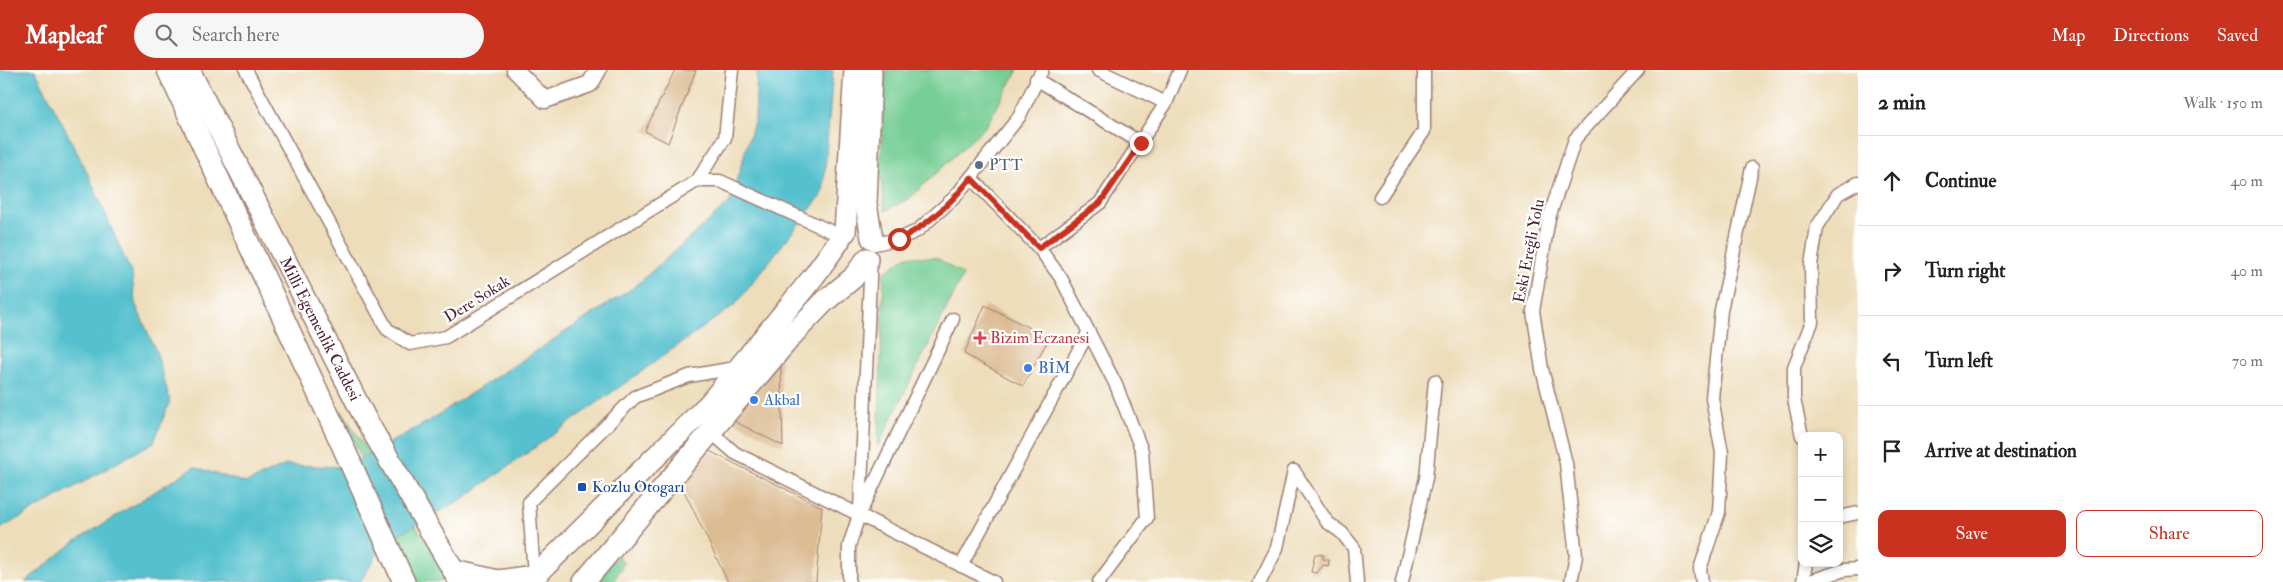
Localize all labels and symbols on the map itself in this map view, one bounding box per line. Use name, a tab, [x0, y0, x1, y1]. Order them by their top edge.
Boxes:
route end	[1130, 132, 1153, 155]
place label: PTT	[989, 155, 1023, 175]
marker: PTT	[973, 159, 985, 171]
street label: Eski Ereğli Yolu	[1509, 197, 1549, 305]
route start	[888, 228, 911, 251]
street label: Milli Egemenlik Caddesi	[275, 254, 365, 404]
street label: Dere Sokak	[440, 271, 514, 327]
place label: Bizim Eczanesi	[990, 328, 1089, 348]
marker: Bizim Eczanesi	[974, 332, 986, 344]
place label: BİM	[1038, 358, 1070, 378]
marker: BİM	[1022, 362, 1034, 374]
place label: Akbal	[763, 390, 800, 410]
marker: Akbal	[748, 394, 760, 406]
place label: Kozlu Otogarı	[592, 477, 685, 497]
marker: Kozlu Otogarı	[576, 481, 588, 493]

